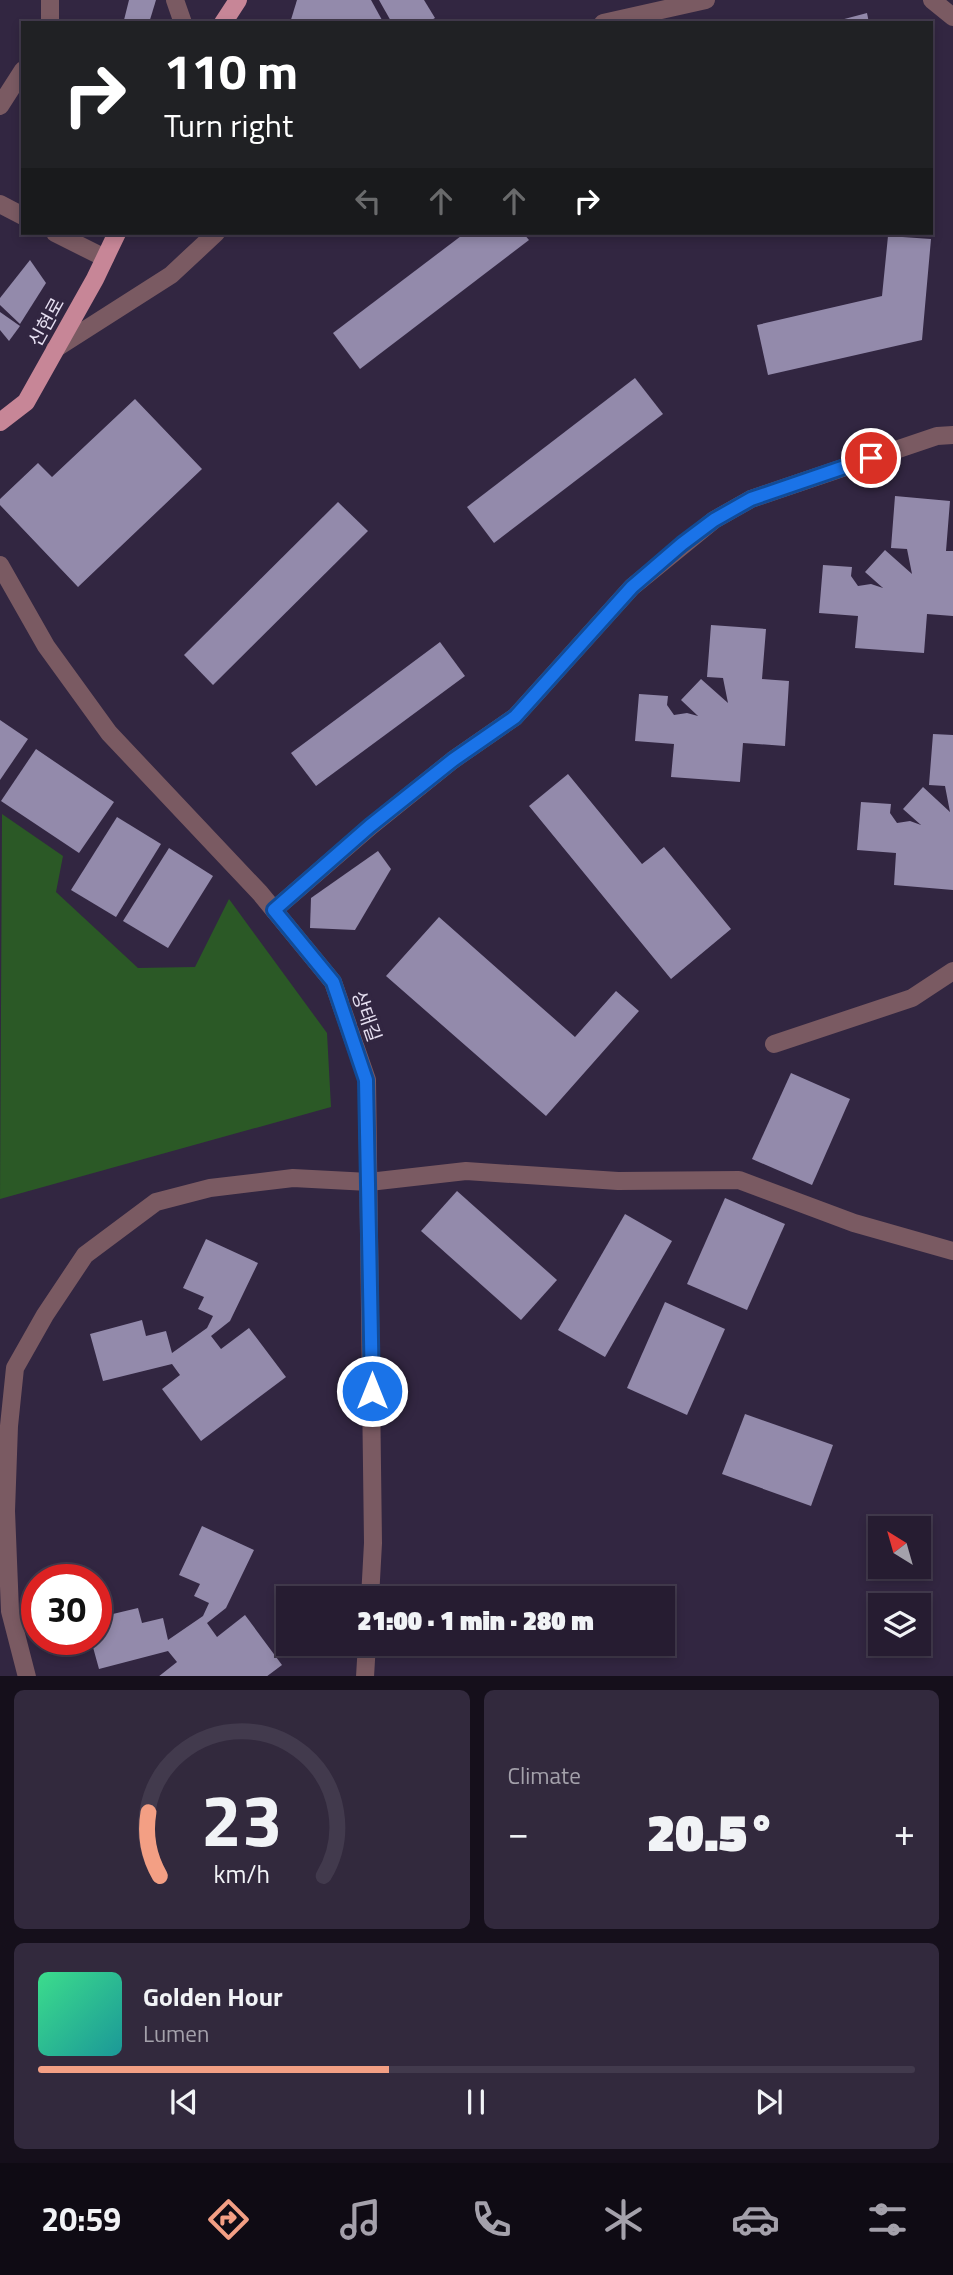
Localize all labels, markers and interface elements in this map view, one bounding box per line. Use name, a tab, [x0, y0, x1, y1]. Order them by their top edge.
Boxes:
text: 110 m	[164, 33, 298, 108]
icon: right	[49, 49, 140, 140]
text: Turn right	[164, 101, 293, 149]
icon: left	[349, 182, 387, 220]
icon: ahead	[422, 182, 460, 220]
icon: ahead	[495, 182, 533, 220]
icon: right	[568, 182, 606, 220]
street label: 신현로	[20, 292, 71, 352]
pin	[841, 428, 901, 488]
icon: arrive	[852, 439, 890, 477]
street label: 상태길	[345, 986, 390, 1045]
position arrow	[335, 1354, 409, 1428]
north arrow	[868, 1516, 931, 1578]
map controls	[868, 1516, 931, 1656]
speed limit sign: 30	[21, 1564, 112, 1655]
button: layers	[868, 1593, 931, 1656]
text: 21:00 · 1 min · 280 m	[357, 1601, 594, 1640]
text: Climate	[508, 1758, 581, 1793]
text: 23	[201, 1764, 283, 1874]
text: 20.5°	[647, 1792, 776, 1871]
text: −	[508, 1803, 529, 1861]
text: +	[894, 1803, 915, 1861]
text: km/h	[213, 1854, 270, 1892]
text: Golden Hour	[143, 1977, 283, 2016]
text: Lumen	[143, 2016, 209, 2051]
icon: previous	[165, 2083, 203, 2121]
icon: pause	[457, 2083, 495, 2121]
icon: next	[750, 2083, 788, 2121]
text: 20:59	[41, 2195, 121, 2243]
icon: directions	[204, 2195, 253, 2244]
icon: music	[336, 2195, 385, 2244]
icon: phone	[467, 2195, 516, 2244]
icon: climate	[599, 2195, 648, 2244]
icon: car	[731, 2195, 780, 2244]
icon: filters	[863, 2195, 912, 2244]

